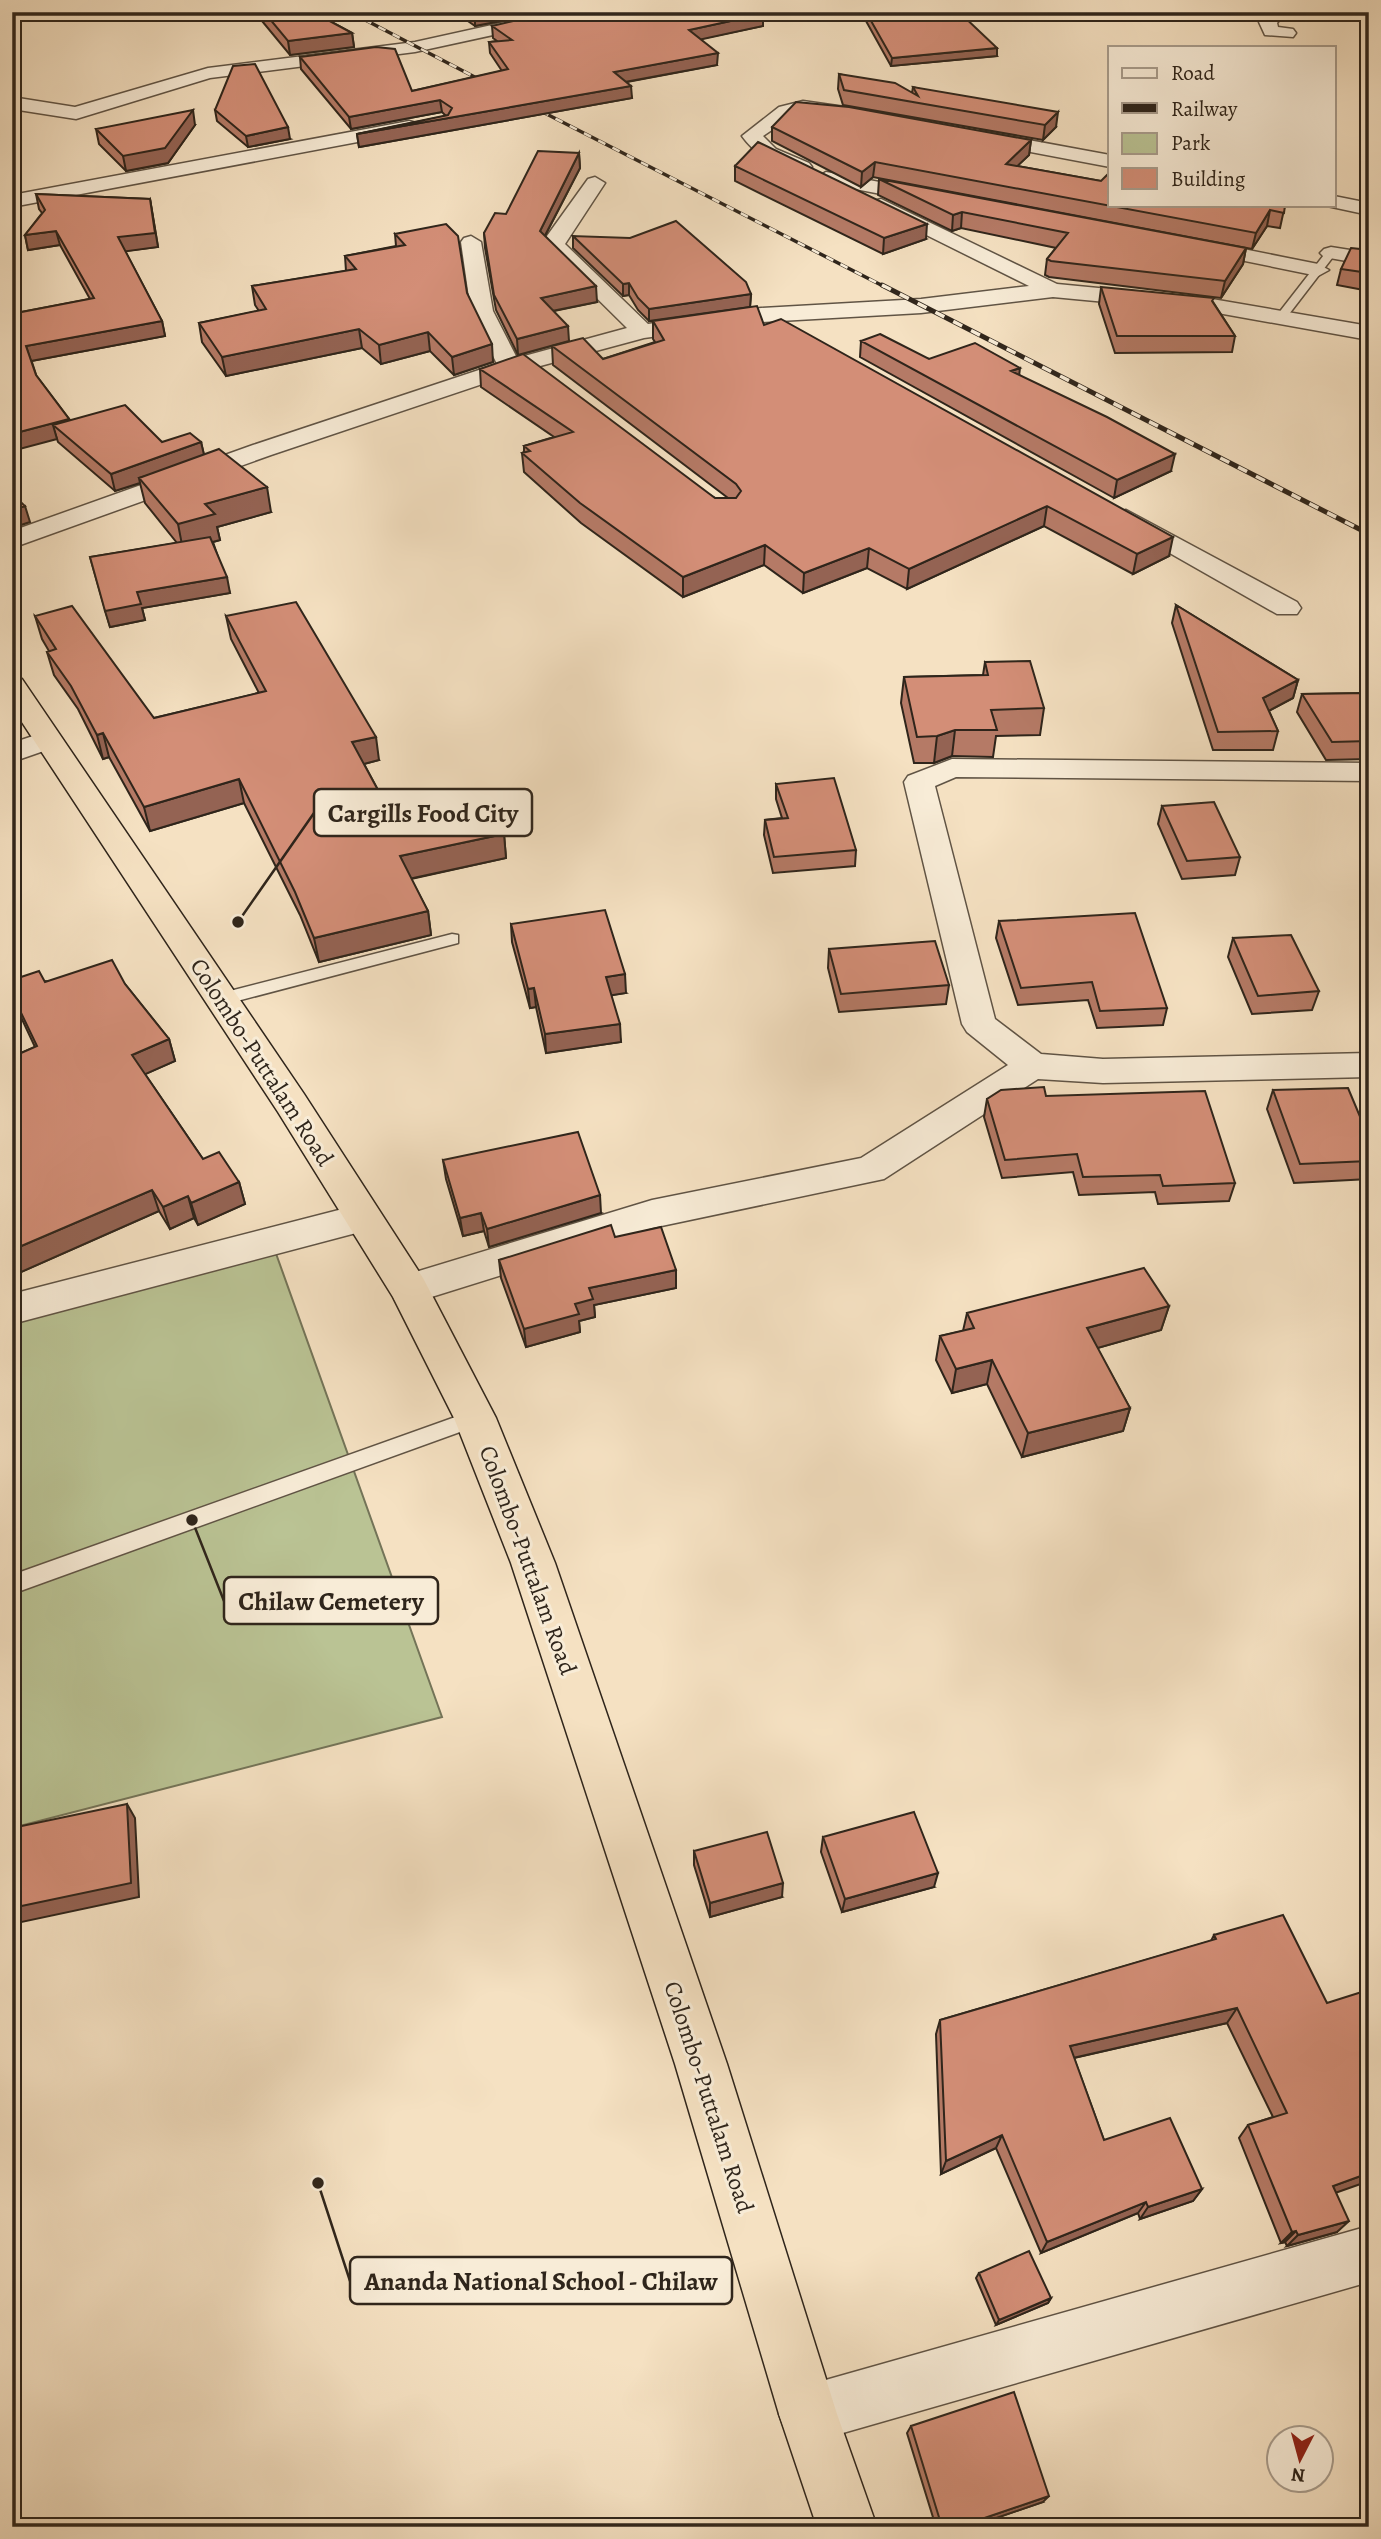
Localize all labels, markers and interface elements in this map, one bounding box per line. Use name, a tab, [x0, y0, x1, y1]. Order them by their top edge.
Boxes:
legend	[1108, 46, 1336, 206]
text: Road	[1171, 59, 1215, 87]
text: Railway	[1171, 95, 1238, 123]
text: Park	[1171, 129, 1211, 157]
text: Building	[1171, 165, 1246, 193]
callout: Cargills Food City	[314, 789, 532, 836]
text: Cargills Food City	[328, 796, 519, 831]
street label: Colombo-Puttalam Road	[183, 952, 341, 1172]
street label: Colombo-Puttalam Road	[472, 1441, 584, 1679]
callout: Chilaw Cemetery	[224, 1577, 438, 1624]
text: Chilaw Cemetery	[238, 1584, 425, 1619]
street label: Colombo-Puttalam Road	[656, 1977, 762, 2217]
callout: Ananda National School - Chilaw	[350, 2257, 732, 2304]
text: Ananda National School - Chilaw	[363, 2264, 719, 2299]
north arrow	[1266, 2424, 1336, 2494]
text: N	[1290, 2461, 1307, 2489]

